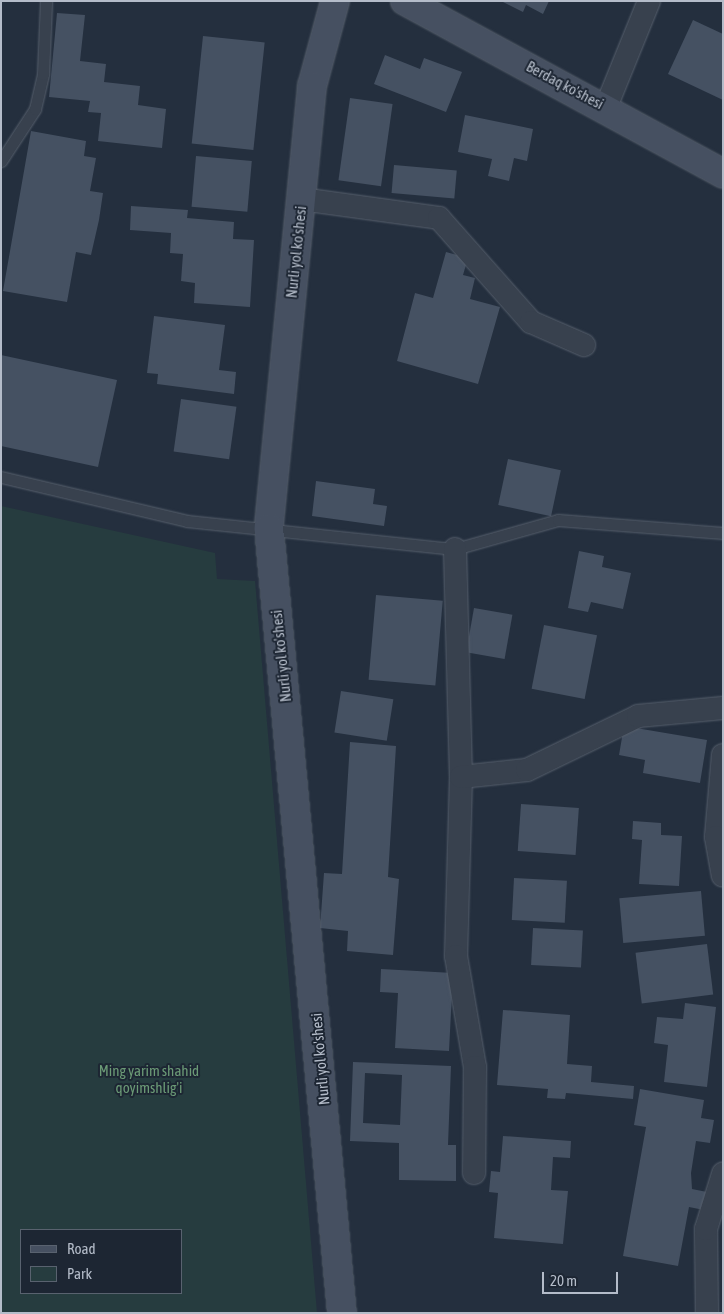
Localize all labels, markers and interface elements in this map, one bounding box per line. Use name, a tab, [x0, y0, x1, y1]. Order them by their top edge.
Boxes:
street label: Berdaq ko'shesi	[523, 57, 607, 113]
street label: Nurli yol ko'shesi	[282, 205, 310, 299]
street label: Nurli yol ko'shesi	[267, 609, 295, 703]
street label: Nurli yol ko'shesi	[307, 1012, 333, 1106]
park label: Ming yarim shahid qoyimshlig'i	[99, 1061, 199, 1096]
legend	[20, 1229, 182, 1294]
text: Road	[67, 1240, 96, 1257]
scale bar	[544, 1262, 620, 1294]
text: Park	[67, 1265, 92, 1282]
text: 20 m	[550, 1272, 577, 1289]

